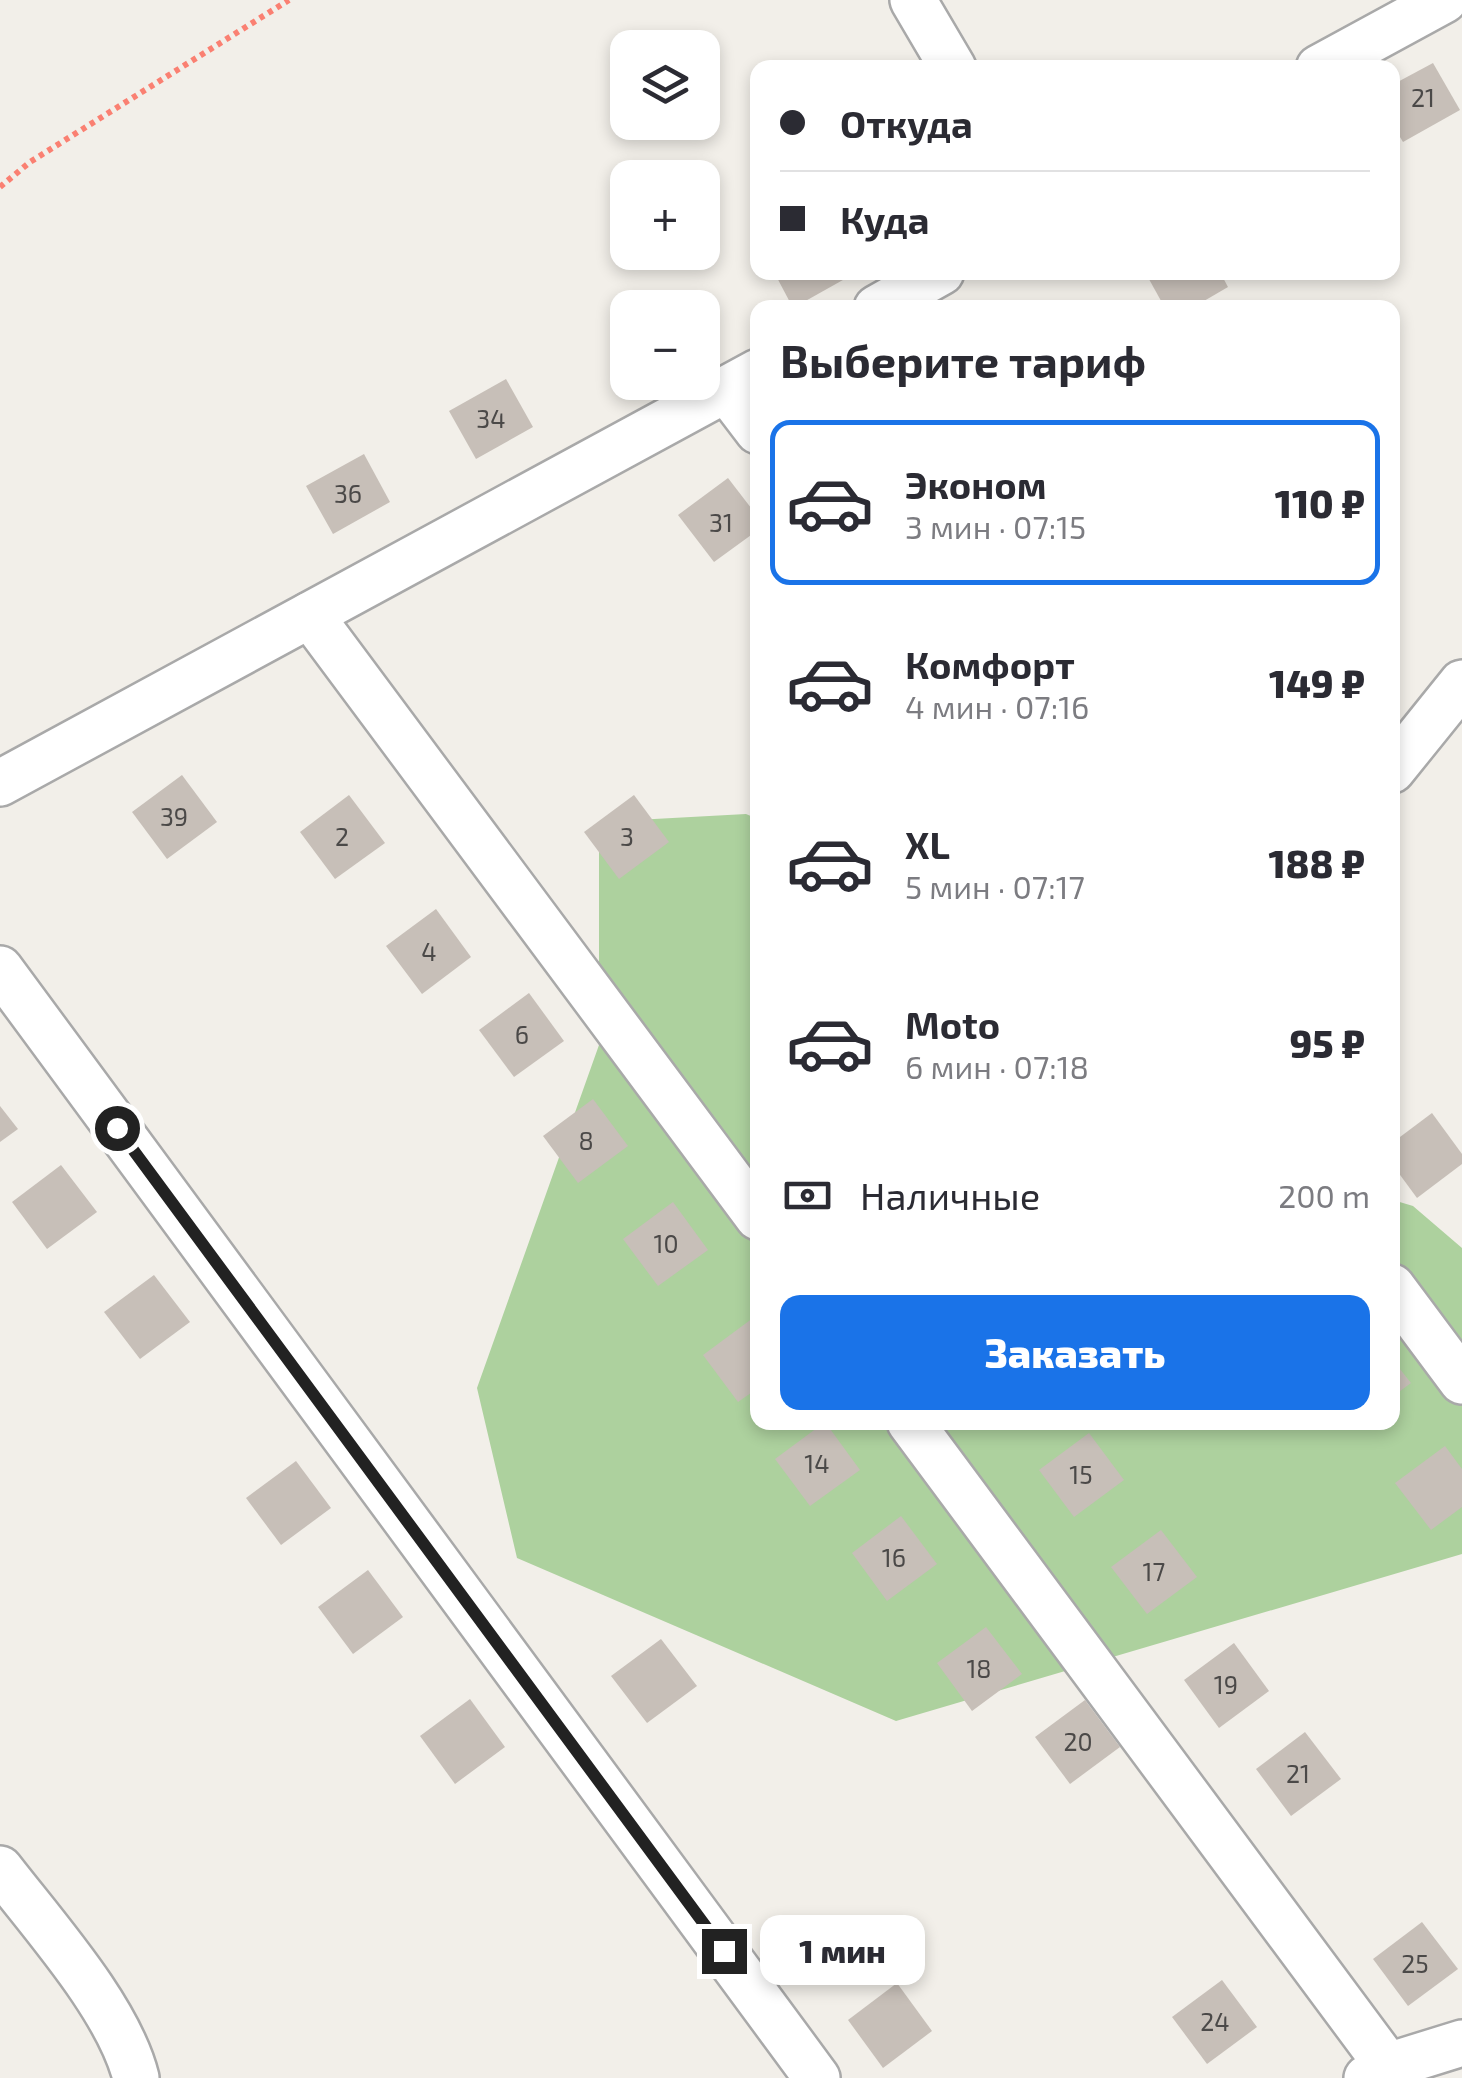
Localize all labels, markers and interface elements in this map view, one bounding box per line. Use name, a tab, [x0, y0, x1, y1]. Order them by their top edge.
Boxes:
map controls	[610, 30, 720, 400]
button: layers	[610, 30, 720, 140]
house number: 21	[1411, 82, 1435, 112]
text: Откуда	[840, 100, 973, 146]
button: +	[610, 160, 720, 270]
text: Куда	[840, 196, 929, 242]
button: −	[610, 290, 720, 400]
text: Выберите тариф	[780, 333, 1146, 387]
house number: 34	[476, 403, 506, 433]
icon: car	[785, 458, 875, 548]
text: Эконом	[905, 461, 1047, 507]
house number: 36	[334, 478, 362, 508]
text: 110 ₽	[1275, 480, 1365, 526]
house number: 31	[709, 507, 733, 537]
text: 3 мин · 07:15	[905, 507, 1086, 545]
icon: car	[785, 638, 875, 728]
text: Комфорт	[905, 641, 1075, 687]
text: 149 ₽	[1269, 660, 1365, 706]
text: 4 мин · 07:16	[905, 687, 1089, 725]
house number: 39	[160, 801, 188, 831]
icon: car	[785, 818, 875, 908]
house number: 2	[335, 821, 349, 851]
house number: 3	[620, 821, 634, 851]
text: XL	[905, 821, 950, 867]
text: 188 ₽	[1268, 840, 1365, 886]
text: 5 мин · 07:17	[905, 867, 1085, 905]
house number: 4	[421, 936, 437, 966]
icon: car	[785, 998, 875, 1088]
text: Moto	[905, 1001, 1000, 1047]
house number: 6	[515, 1019, 529, 1049]
text: 95 ₽	[1290, 1020, 1365, 1066]
text: 6 мин · 07:18	[905, 1047, 1089, 1085]
route start	[95, 1106, 140, 1151]
house number: 8	[578, 1125, 594, 1155]
icon: cash	[780, 1168, 835, 1223]
text: Наличные	[860, 1172, 1040, 1218]
text: 200 m	[1278, 1176, 1370, 1214]
house number: 10	[653, 1228, 679, 1258]
button: Заказать	[780, 1295, 1370, 1410]
house number: 14	[804, 1448, 830, 1478]
house number: 15	[1069, 1459, 1093, 1489]
house number: 16	[882, 1542, 906, 1572]
house number: 17	[1143, 1556, 1166, 1586]
house number: 18	[966, 1653, 992, 1683]
house number: 19	[1214, 1669, 1238, 1699]
house number: 20	[1063, 1726, 1093, 1756]
house number: 21	[1286, 1758, 1310, 1788]
callout: 1 мин	[759, 1916, 924, 1986]
route end	[702, 1929, 747, 1974]
text: 1 мин	[799, 1931, 886, 1969]
house number: 25	[1401, 1948, 1429, 1978]
house number: 24	[1200, 2006, 1230, 2036]

